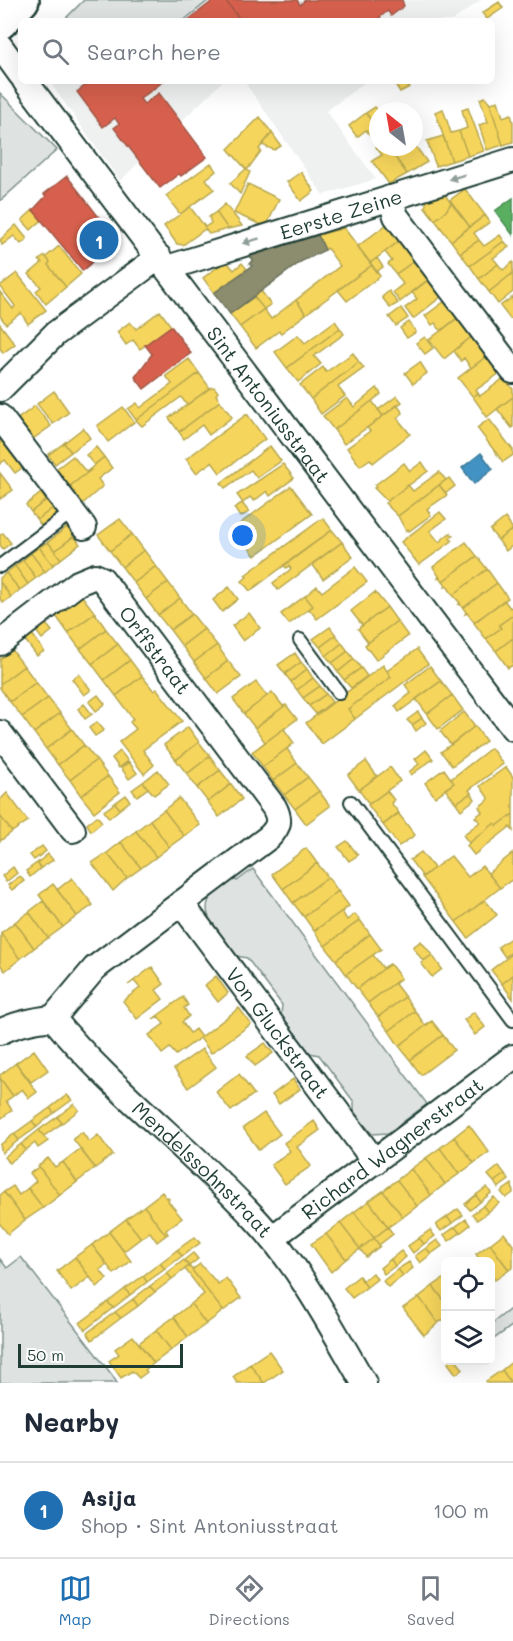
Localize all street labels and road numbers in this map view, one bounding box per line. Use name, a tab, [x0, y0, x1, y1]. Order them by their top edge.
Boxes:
street label: Eerste Zeine	[276, 182, 405, 245]
street label: Sint Antoniusstraat	[201, 321, 336, 488]
street label: Orffstraat	[114, 600, 197, 699]
street label: Von Gluckstraat	[220, 962, 336, 1104]
street label: Richard Wagnerstraat	[296, 1071, 488, 1225]
street label: Mendelssohnstraat	[127, 1095, 279, 1243]

